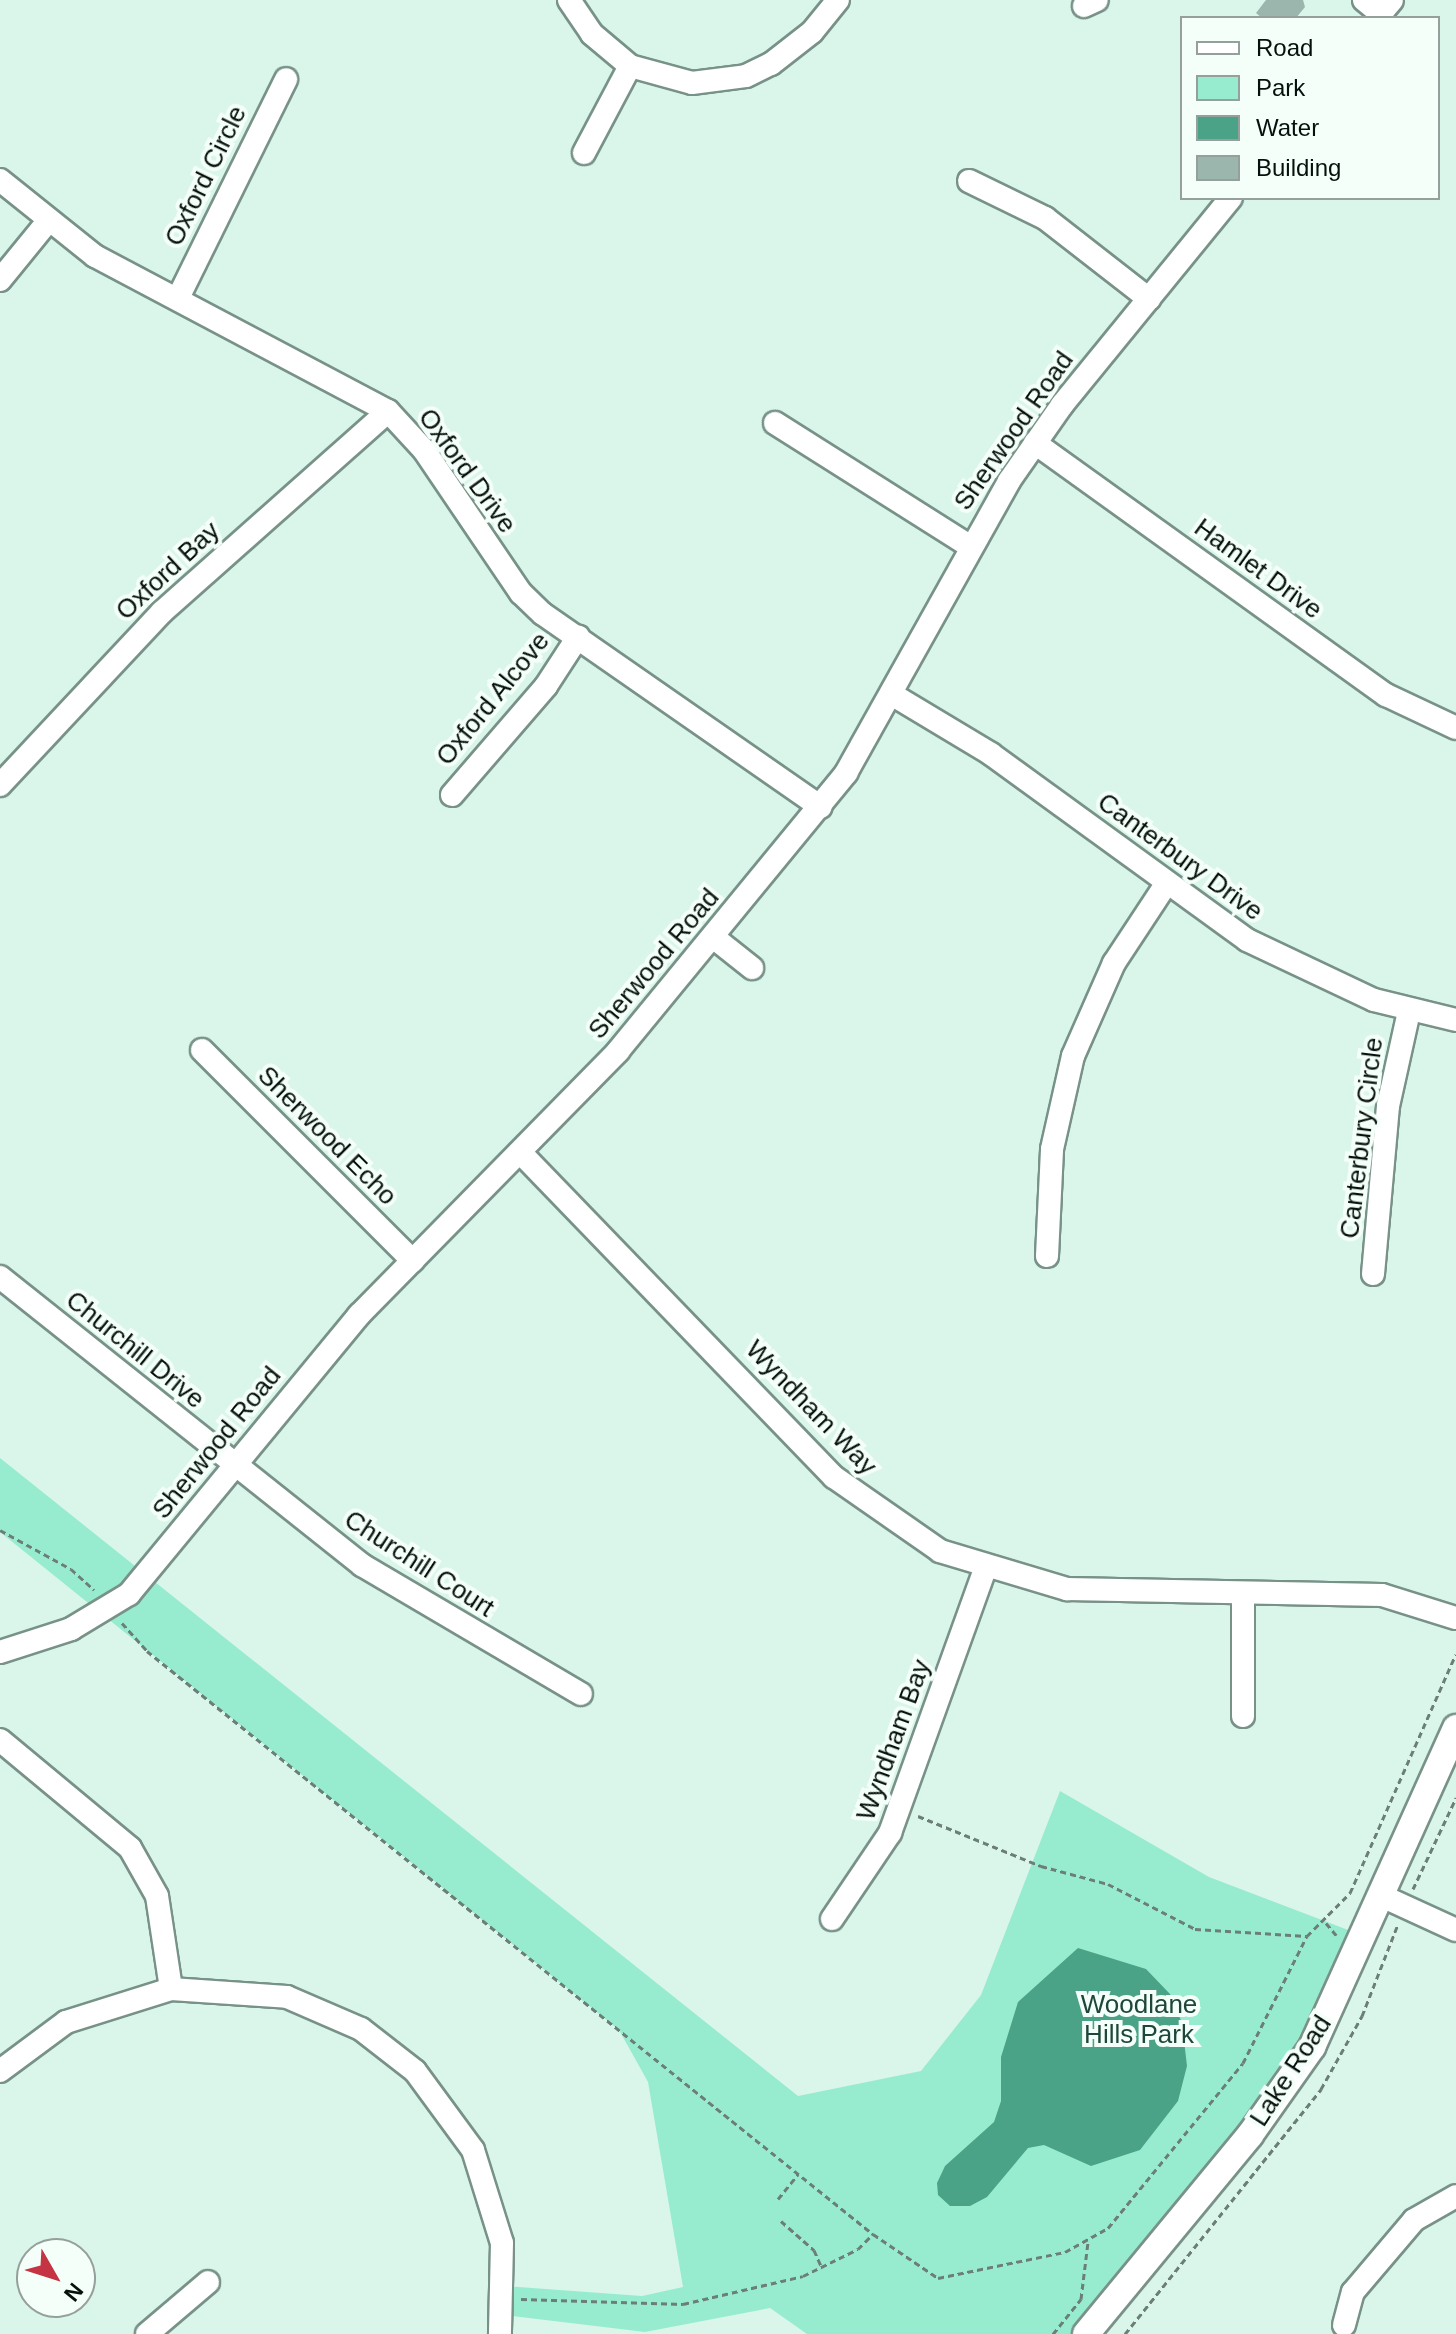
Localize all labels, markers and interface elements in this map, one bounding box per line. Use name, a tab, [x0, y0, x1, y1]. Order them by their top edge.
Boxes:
legend	[1180, 16, 1440, 200]
text: Road	[1256, 34, 1313, 61]
text: Park	[1256, 74, 1305, 101]
street label: Oxford Circle	[159, 101, 253, 251]
text: Water	[1256, 114, 1319, 141]
text: Building	[1256, 154, 1341, 181]
street label: Sherwood Road	[948, 346, 1080, 516]
street label: Oxford Drive	[411, 403, 523, 539]
street label: Hamlet Drive	[1188, 512, 1328, 626]
street label: Oxford Bay	[110, 515, 226, 627]
street label: Oxford Alcove	[429, 626, 557, 772]
street label: Canterbury Drive	[1091, 787, 1269, 927]
street label: Sherwood Road	[582, 883, 726, 1045]
street label: Canterbury Circle	[1334, 1036, 1390, 1240]
street label: Sherwood Echo	[251, 1060, 403, 1212]
street label: Churchill Drive	[59, 1285, 211, 1415]
street label: Wyndham Way	[739, 1334, 883, 1482]
street label: Sherwood Road	[146, 1361, 288, 1525]
street label: Churchill Court	[338, 1504, 500, 1624]
street label: Wyndham Bay	[850, 1655, 938, 1825]
park label: Woodlane Hills Park	[1081, 1989, 1197, 2050]
street label: Lake Road	[1244, 2010, 1338, 2132]
north arrow	[16, 2238, 96, 2318]
text: N	[59, 2278, 88, 2306]

